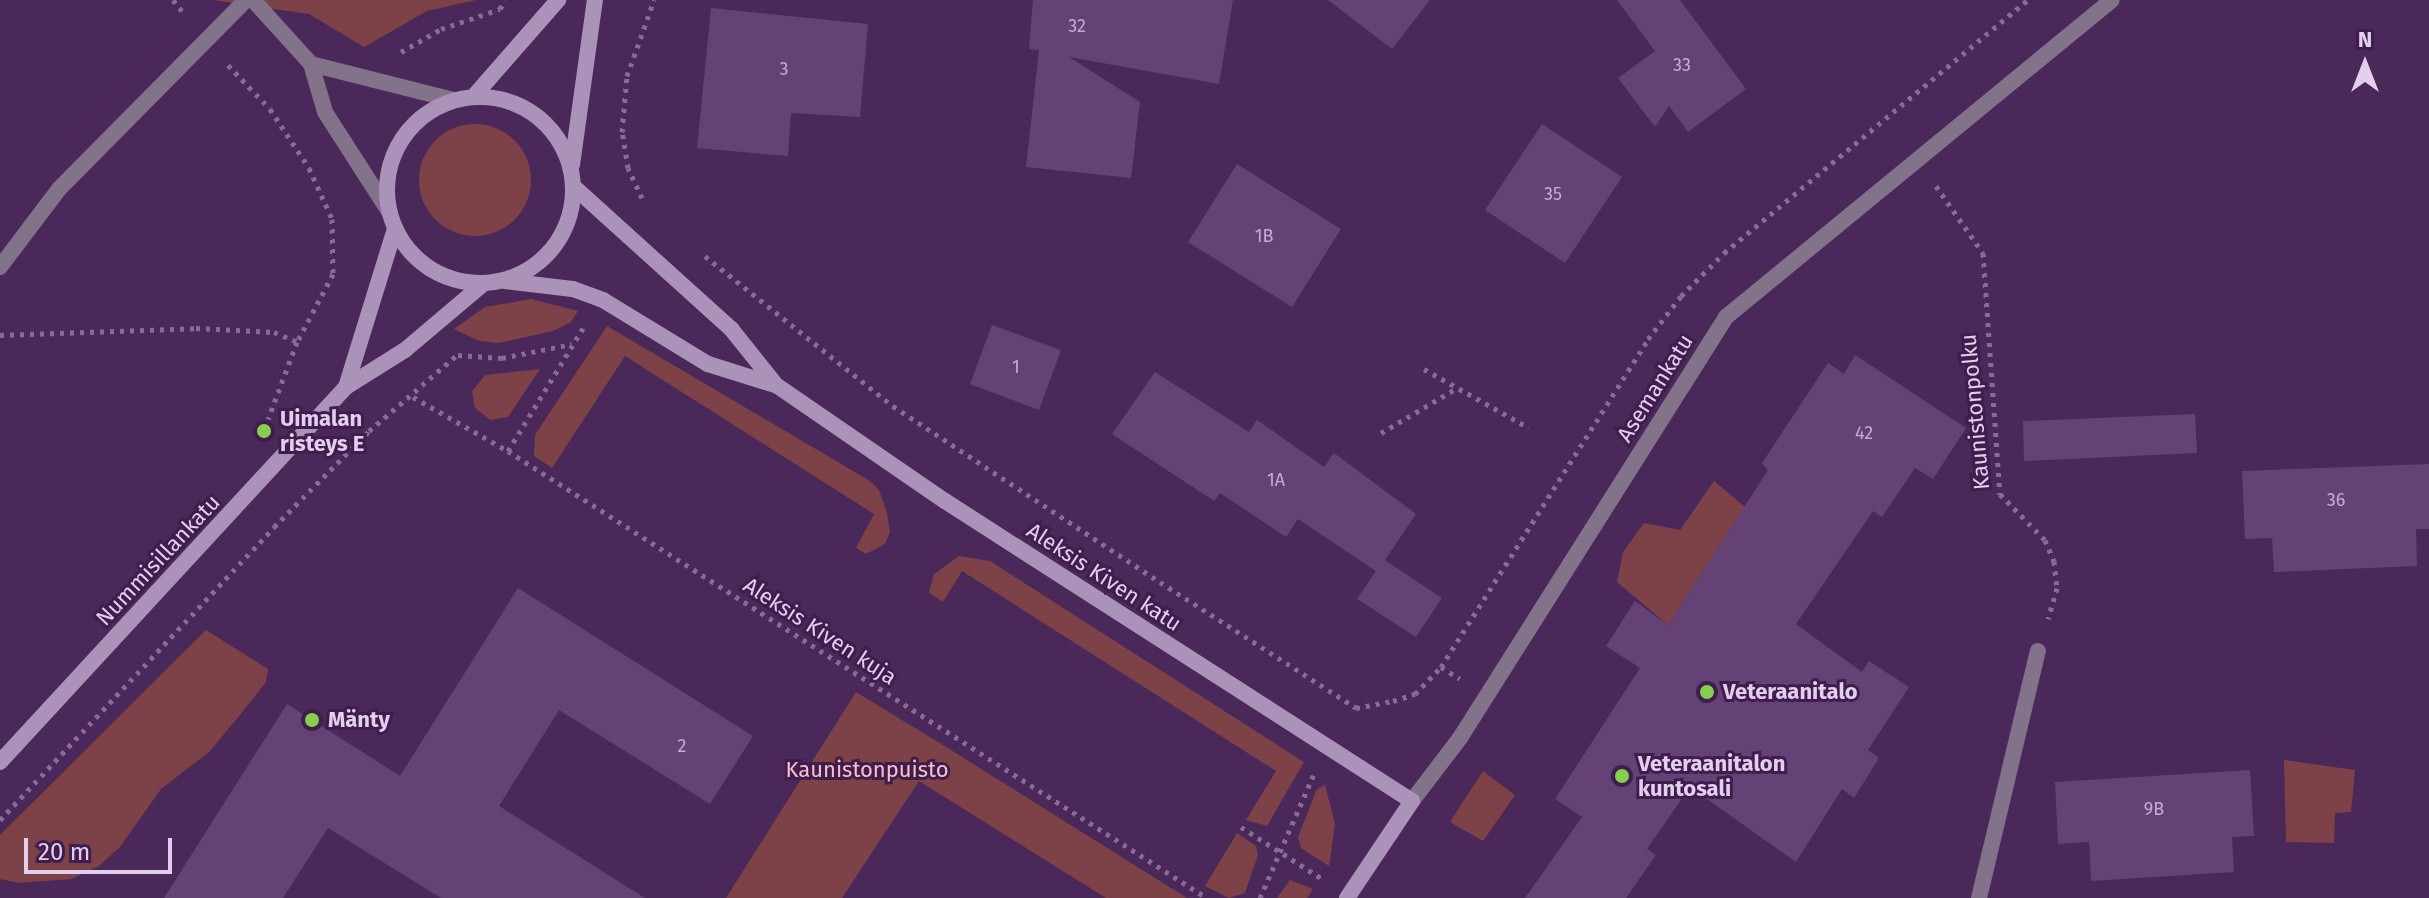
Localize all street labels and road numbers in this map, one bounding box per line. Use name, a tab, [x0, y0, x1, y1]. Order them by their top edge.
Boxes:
street label: Asemankatu	[1611, 329, 1699, 447]
street label: Kaunistonpolku	[1955, 333, 1995, 491]
street label: Nummisillankatu	[91, 489, 225, 631]
street label: Aleksis Kiven katu	[1022, 517, 1186, 637]
street label: Aleksis Kiven kuja	[738, 572, 902, 690]

